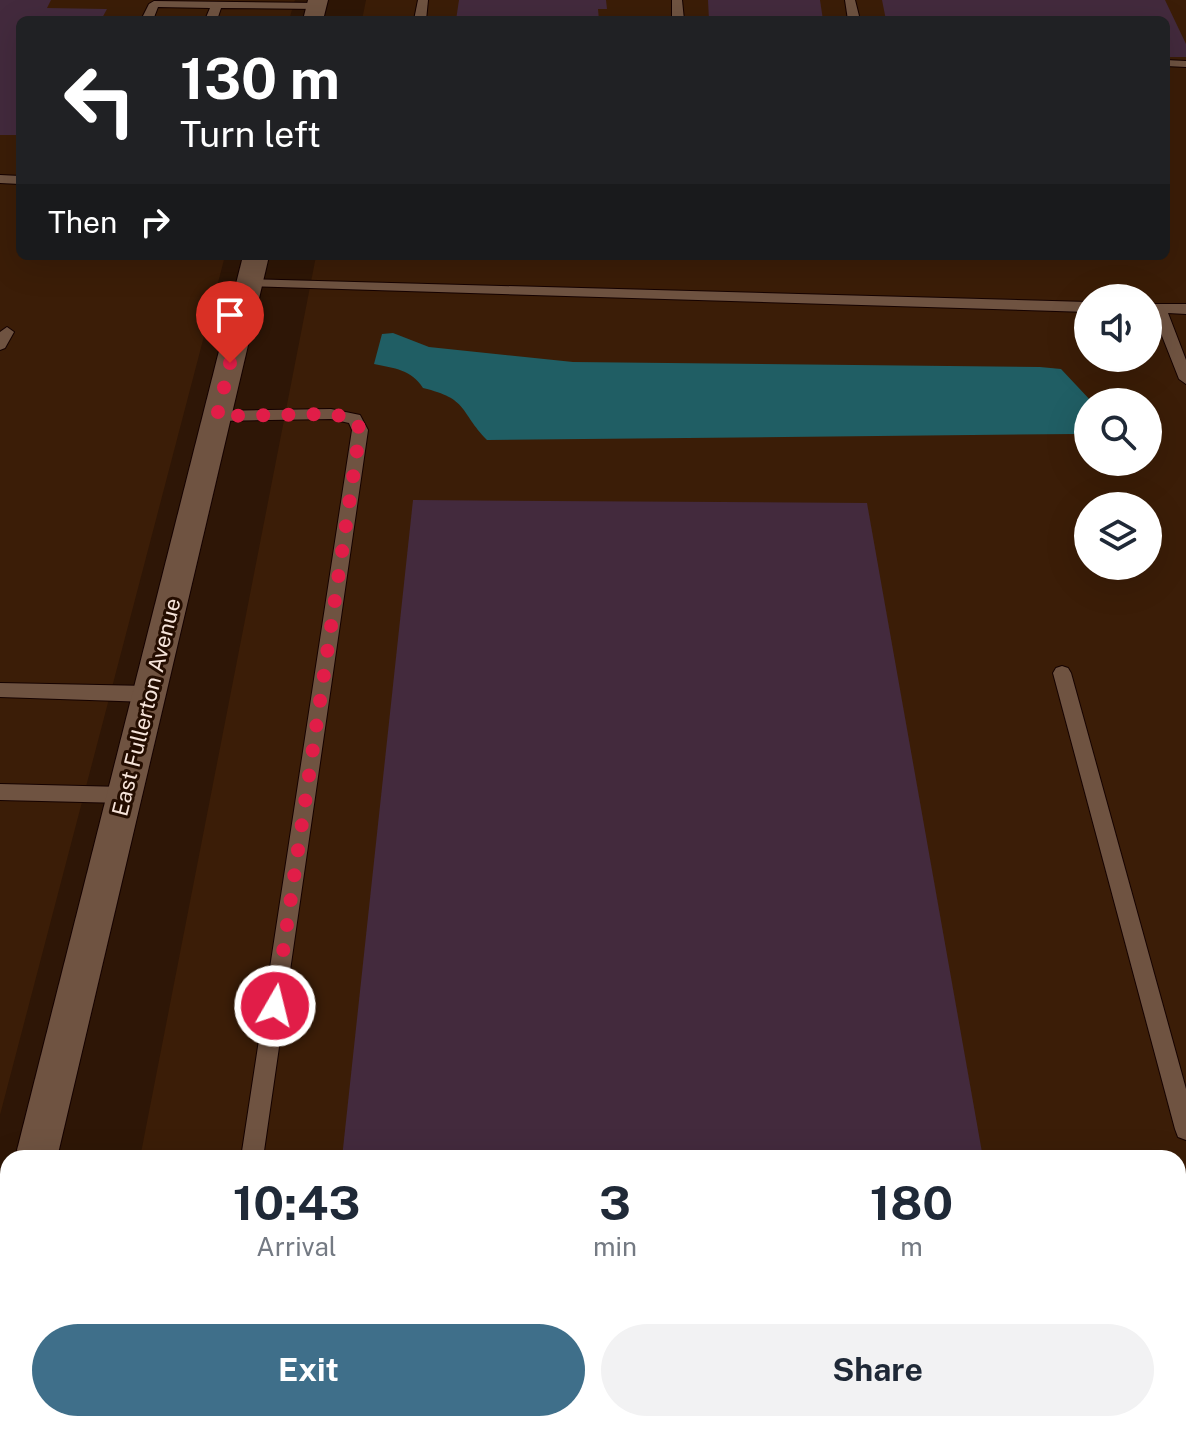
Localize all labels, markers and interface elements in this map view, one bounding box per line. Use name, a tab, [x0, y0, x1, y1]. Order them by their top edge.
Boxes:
text: 130 m	[180, 46, 340, 112]
icon: left	[48, 48, 152, 152]
text: Turn left	[180, 113, 321, 155]
icon: right	[133, 200, 177, 244]
text: Then	[48, 204, 117, 240]
pin	[196, 281, 264, 363]
map controls	[1074, 284, 1162, 580]
button: sound	[1074, 284, 1162, 372]
icon: arrive	[208, 293, 252, 337]
button: search	[1074, 388, 1162, 476]
button: layers	[1074, 492, 1162, 580]
street label: East Fullerton Avenue	[106, 595, 186, 819]
position arrow	[233, 964, 317, 1048]
text: 10:43	[233, 1174, 360, 1231]
text: 3	[599, 1174, 631, 1231]
text: 180	[870, 1174, 953, 1231]
text: Arrival	[256, 1231, 337, 1262]
text: min	[593, 1231, 637, 1262]
text: m	[900, 1231, 923, 1262]
button: Exit	[32, 1324, 585, 1416]
button: Share	[601, 1324, 1154, 1416]

